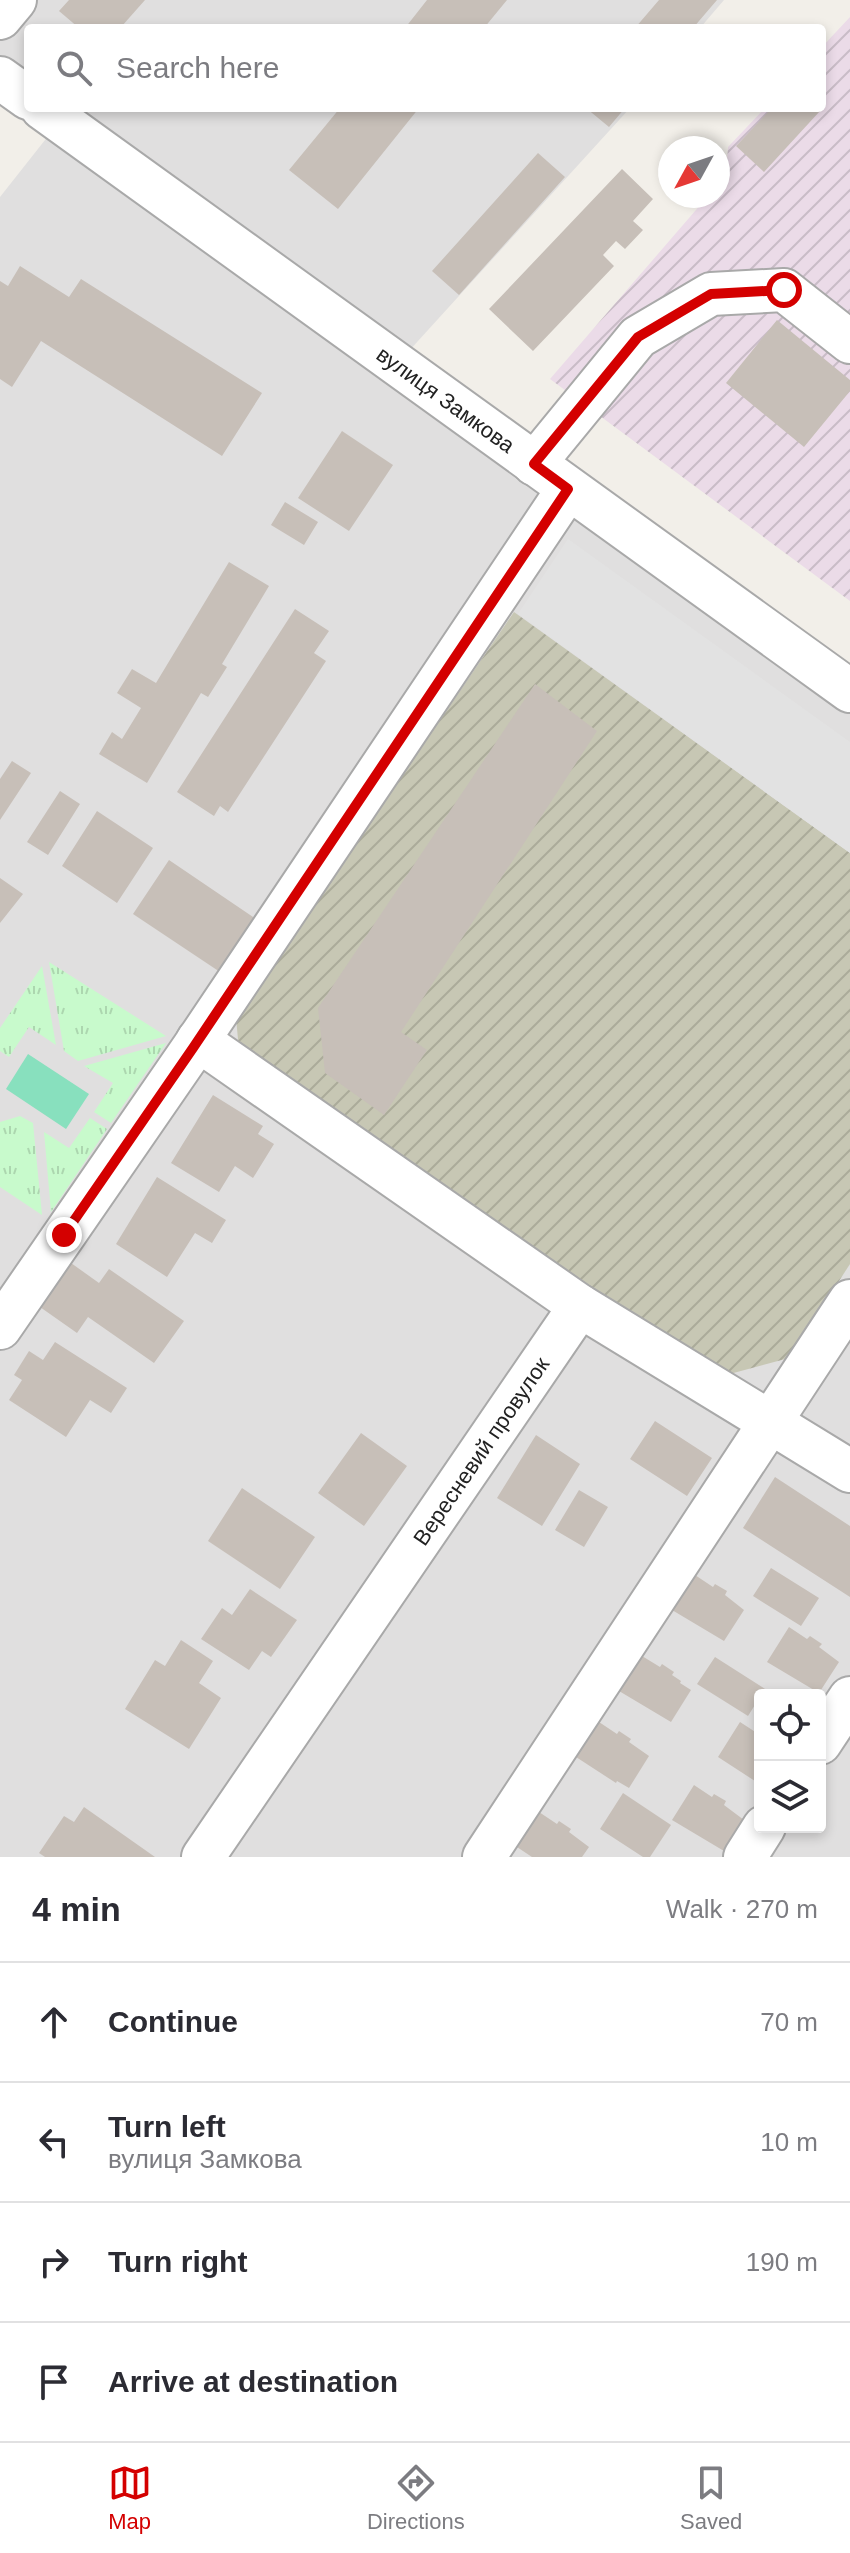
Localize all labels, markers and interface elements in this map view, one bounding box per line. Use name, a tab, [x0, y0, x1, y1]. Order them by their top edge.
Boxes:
search box	[24, 24, 826, 112]
icon: search	[52, 46, 96, 90]
text: Search here	[116, 51, 279, 84]
north arrow	[658, 136, 730, 208]
route start	[766, 272, 802, 308]
street label: вулиця Замкова	[372, 342, 520, 458]
route end	[46, 1217, 82, 1253]
street label: Вересневий провулок	[408, 1352, 555, 1550]
map controls	[754, 1689, 826, 1833]
button: locate	[754, 1689, 826, 1761]
button: layers	[754, 1761, 826, 1833]
text: 4 min	[32, 1890, 121, 1928]
text: Walk · 270 m	[666, 1894, 818, 1924]
icon: ahead	[32, 2000, 76, 2044]
text: Continue	[108, 2005, 238, 2038]
text: 70 m	[760, 2007, 818, 2037]
text: Turn left	[108, 2110, 226, 2143]
icon: left	[32, 2120, 76, 2164]
text: 10 m	[760, 2127, 818, 2157]
text: вулиця Замкова	[108, 2144, 302, 2174]
icon: right	[32, 2240, 76, 2284]
text: Turn right	[108, 2245, 247, 2278]
text: 190 m	[746, 2247, 818, 2277]
icon: arrive	[32, 2360, 76, 2404]
text: Arrive at destination	[108, 2365, 398, 2398]
tab: Map	[108, 2461, 152, 2535]
tab: Directions	[367, 2461, 465, 2535]
tab: Saved	[680, 2461, 742, 2535]

